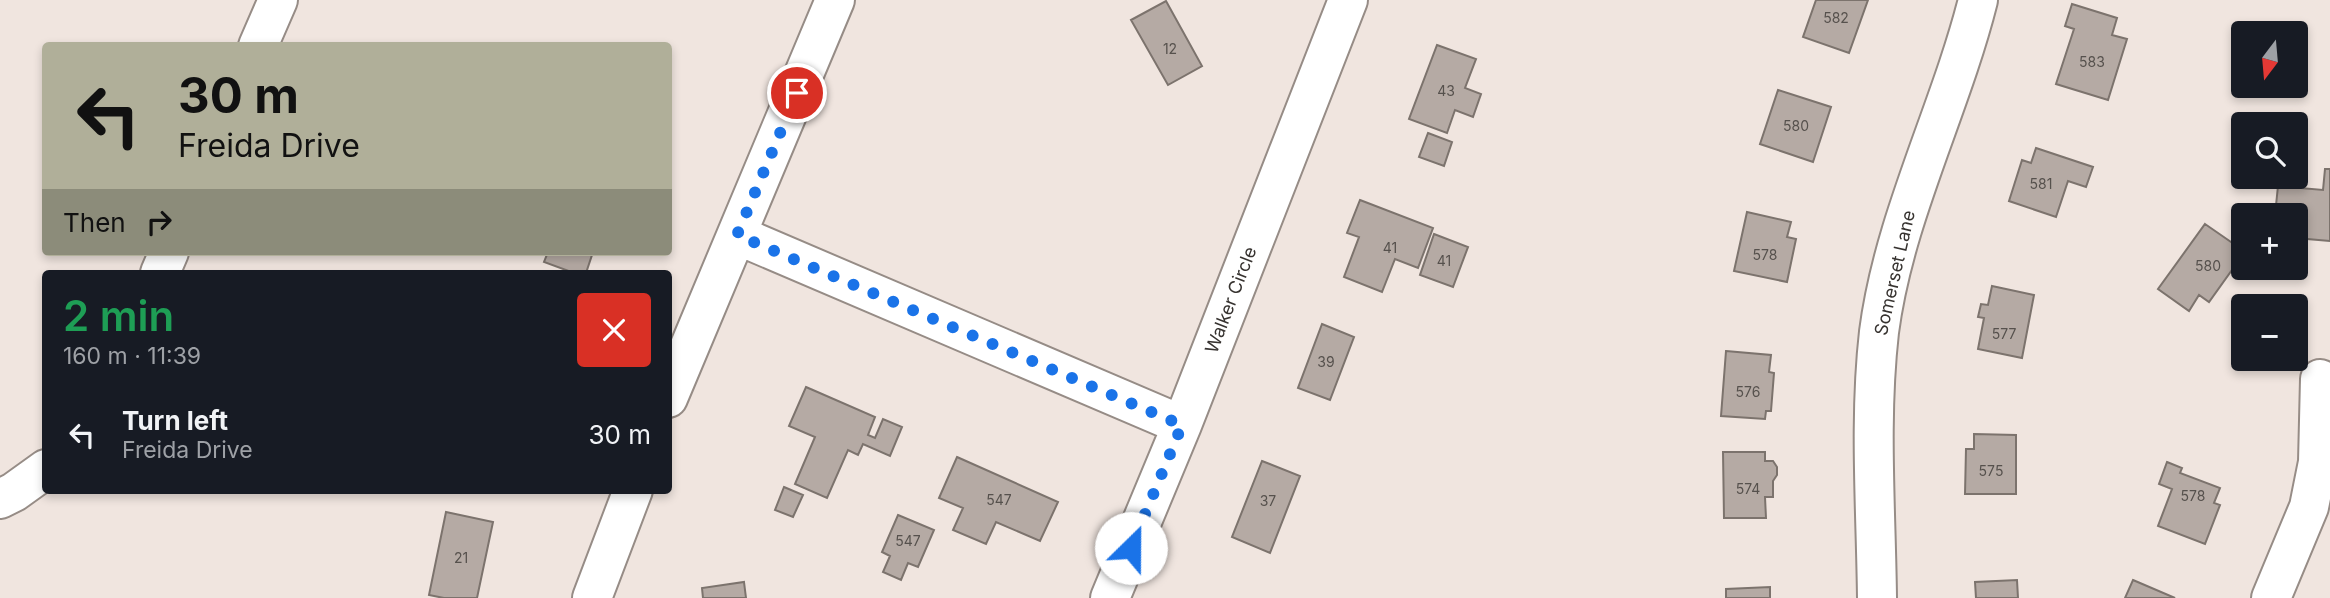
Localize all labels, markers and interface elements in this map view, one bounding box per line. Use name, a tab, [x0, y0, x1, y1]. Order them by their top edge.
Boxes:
house number: 582	[1823, 9, 1849, 26]
north arrow	[2231, 21, 2308, 98]
map controls	[2231, 21, 2308, 371]
house number: 12	[1163, 40, 1177, 57]
house number: 583	[2079, 53, 2105, 70]
pin	[767, 63, 827, 123]
text: 30 m	[178, 66, 299, 125]
icon: left	[63, 70, 154, 161]
icon: arrive	[778, 74, 816, 112]
house number: 43	[1437, 82, 1455, 99]
button: search	[2231, 112, 2308, 189]
house number: 580	[1783, 117, 1809, 134]
text: Freida Drive	[178, 126, 360, 165]
house number: 581	[2030, 175, 2052, 192]
icon: right	[140, 203, 178, 241]
button: +	[2231, 203, 2308, 280]
text: Then	[63, 207, 126, 238]
street label: Somerset Lane	[1870, 208, 1919, 337]
house number: 41	[1383, 239, 1397, 256]
street label: Walker Circle	[1201, 244, 1260, 356]
house number: 578	[1753, 246, 1777, 263]
house number: 41	[1437, 252, 1451, 269]
house number: 580	[2195, 257, 2221, 274]
text: 2 min	[63, 290, 174, 341]
button: close	[577, 293, 651, 367]
button: −	[2231, 294, 2308, 371]
house number: 577	[1992, 325, 2016, 342]
text: 160 m · 11:39	[63, 342, 201, 370]
house number: 39	[1317, 353, 1335, 370]
house number: 576	[1736, 383, 1760, 400]
text: Turn left	[122, 405, 228, 436]
icon: left	[63, 416, 101, 454]
text: 30 m	[588, 419, 651, 450]
text: Freida Drive	[122, 436, 253, 464]
house number: 575	[1979, 462, 2003, 479]
house number: 574	[1736, 480, 1760, 497]
house number: 578	[2181, 487, 2205, 504]
house number: 547	[986, 491, 1012, 508]
house number: 37	[1260, 492, 1276, 509]
position arrow	[1094, 511, 1168, 585]
house number: 547	[895, 532, 921, 549]
house number: 21	[454, 549, 468, 566]

